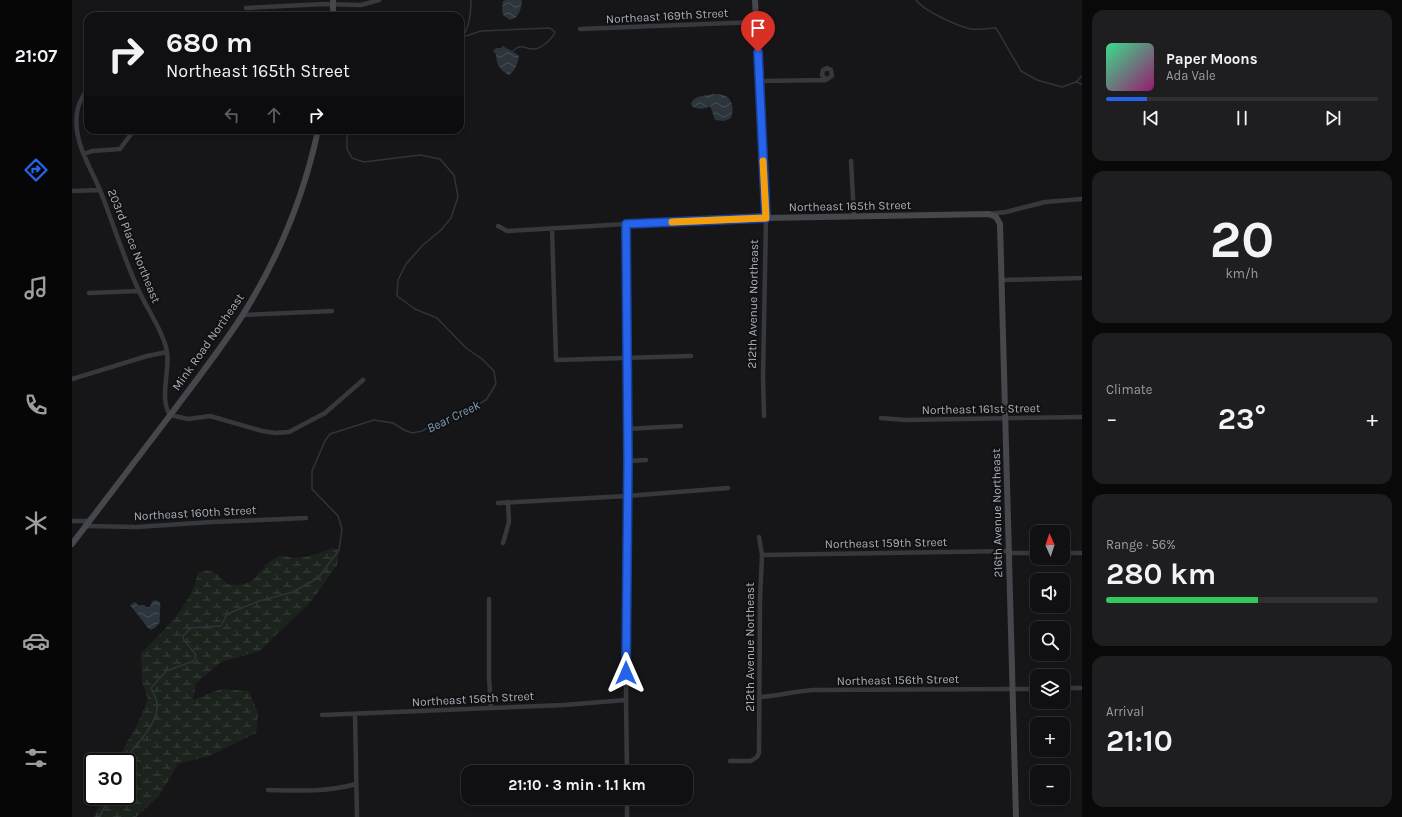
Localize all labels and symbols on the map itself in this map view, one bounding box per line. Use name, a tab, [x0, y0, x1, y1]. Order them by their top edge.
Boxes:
street label: Northeast 169th Street	[605, 6, 729, 26]
pin	[741, 11, 775, 52]
street label: 203rd Place Northeast	[105, 187, 163, 306]
street label: Northeast 165th Street	[789, 198, 912, 214]
street label: 212th Avenue Northeast	[745, 239, 761, 369]
street label: Mink Road Northeast	[169, 290, 247, 393]
water label: Bear Creek	[424, 397, 483, 436]
street label: Northeast 161st Street	[922, 401, 1041, 417]
street label: 216th Avenue Northeast	[989, 448, 1005, 578]
street label: Northeast 160th Street	[133, 503, 257, 523]
north arrow	[1030, 525, 1070, 565]
street label: Northeast 159th Street	[825, 535, 948, 551]
street label: 212th Avenue Northeast	[743, 582, 757, 712]
position arrow	[605, 652, 647, 694]
street label: Northeast 156th Street	[837, 672, 960, 688]
street label: Northeast 156th Street	[411, 689, 535, 709]
speed limit sign: 30	[84, 753, 136, 805]

